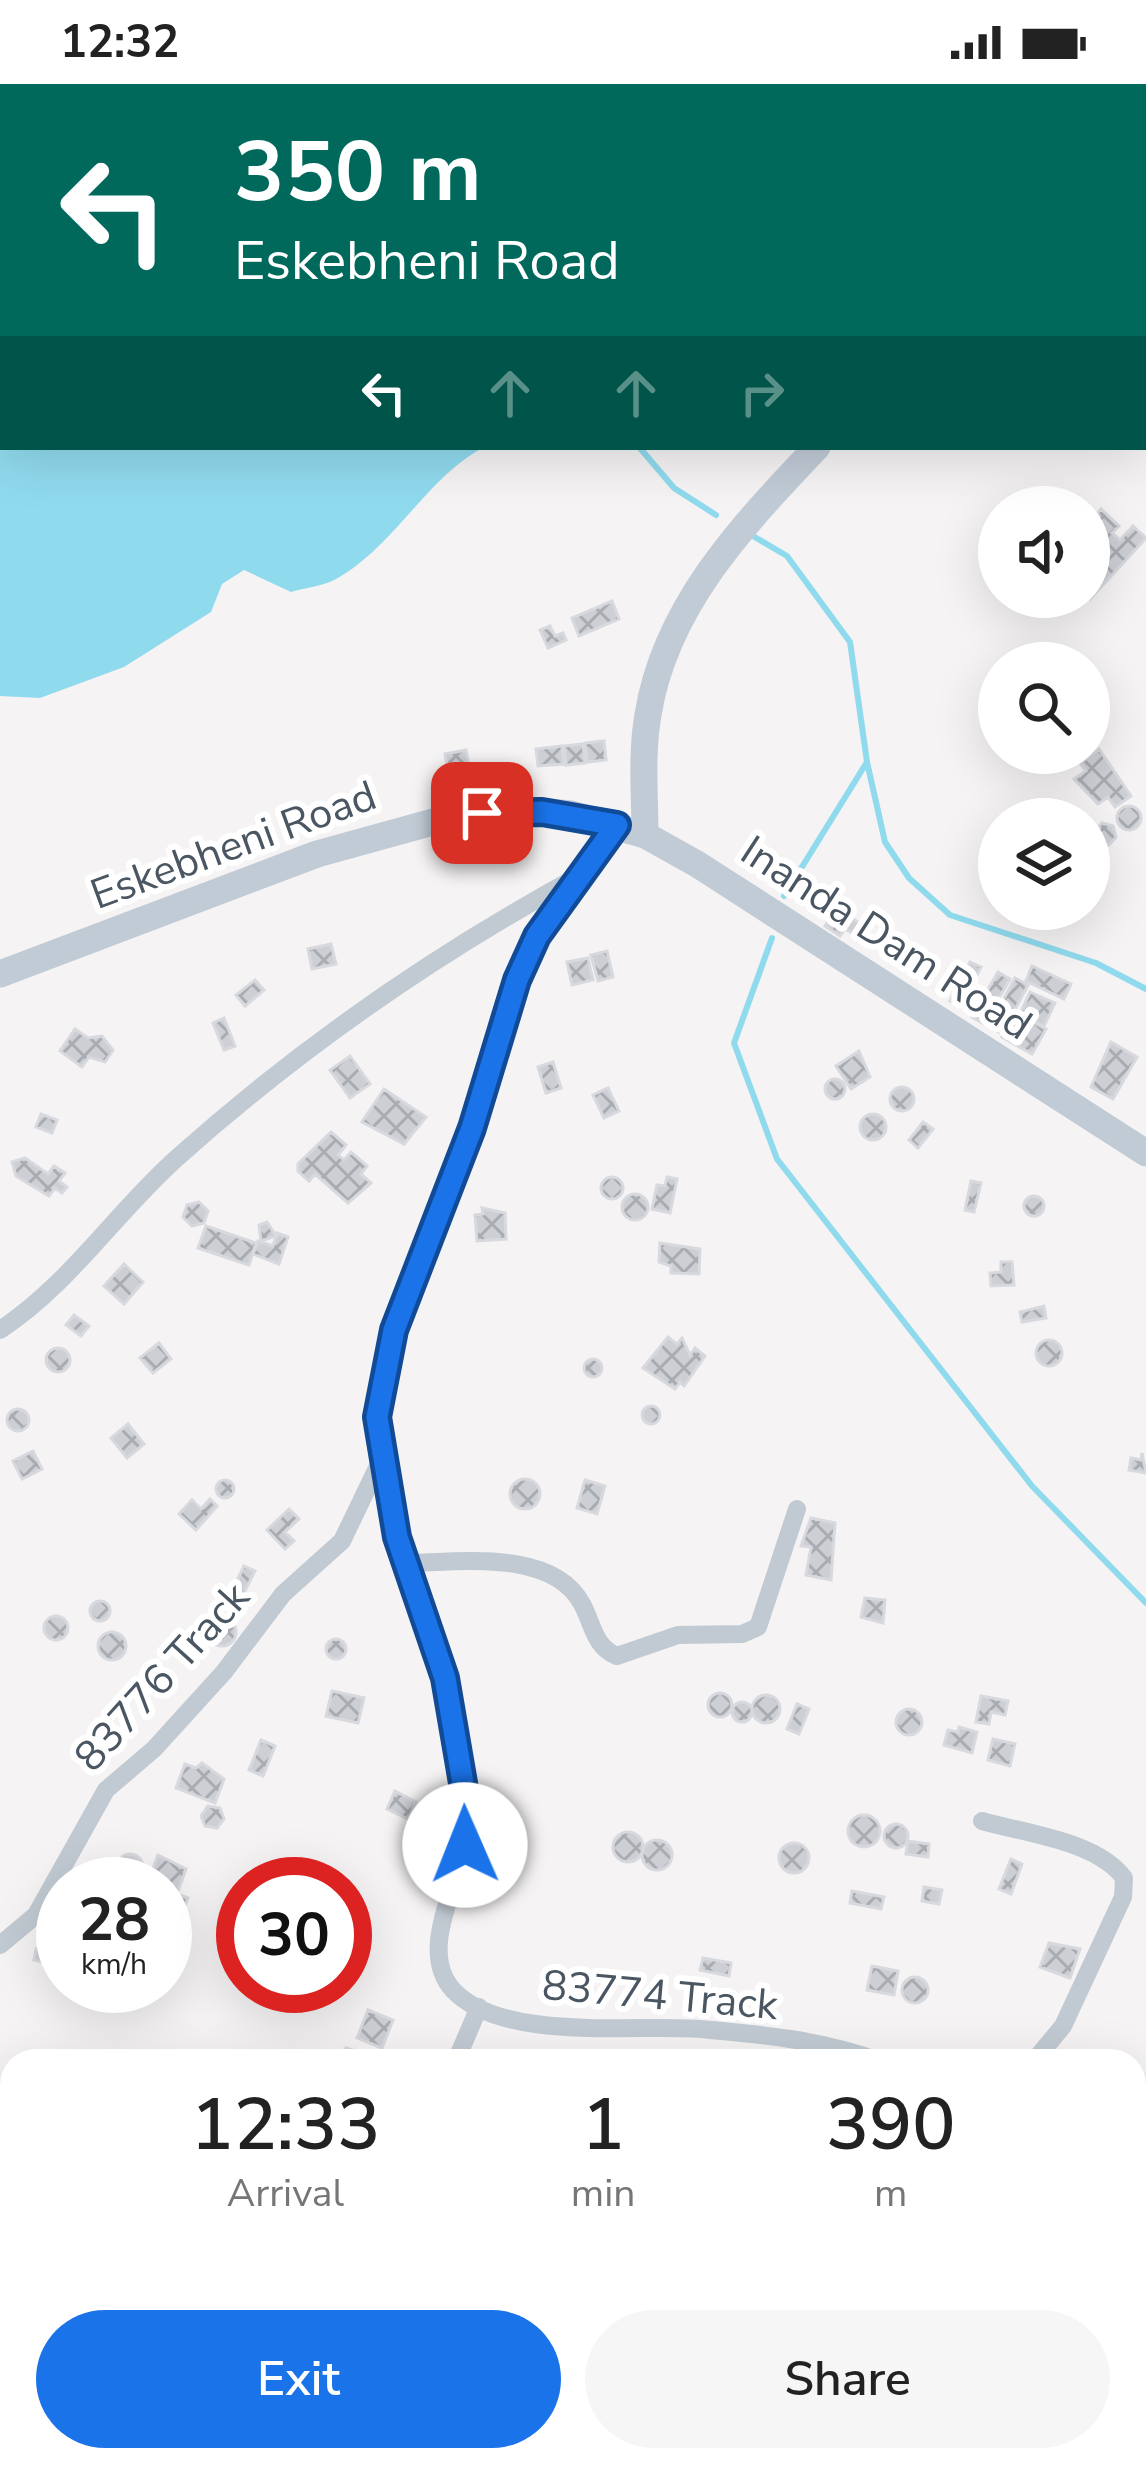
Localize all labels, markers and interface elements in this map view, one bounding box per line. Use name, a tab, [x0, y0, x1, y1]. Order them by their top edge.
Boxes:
text: 12:32	[60, 12, 179, 73]
text: 350 m	[234, 115, 482, 230]
icon: left	[36, 132, 192, 288]
text: Eskebheni Road	[234, 224, 620, 298]
icon: left	[351, 360, 417, 426]
icon: ahead	[477, 360, 543, 426]
icon: ahead	[603, 360, 669, 426]
icon: right	[729, 360, 795, 426]
map controls	[978, 486, 1110, 930]
button: sound	[978, 486, 1110, 618]
button: search	[978, 642, 1110, 774]
pin	[431, 762, 533, 864]
street label: Eskebheni Road	[83, 767, 384, 923]
icon: arrive	[449, 780, 515, 846]
button: layers	[978, 798, 1110, 930]
street label: Inanda Dam Road	[730, 823, 1043, 1054]
street label: 83776 Track	[62, 1569, 263, 1784]
position arrow	[402, 1782, 528, 1908]
speed limit sign: 30	[216, 1857, 372, 2013]
text: 28	[78, 1879, 150, 1961]
text: km/h	[81, 1944, 147, 1985]
street label: 83774 Track	[540, 1957, 781, 2034]
text: 12:33	[190, 2076, 380, 2174]
text: 1	[582, 2076, 625, 2174]
text: 390	[826, 2076, 955, 2174]
text: Arrival	[227, 2167, 344, 2220]
text: min	[571, 2167, 635, 2220]
text: m	[874, 2167, 907, 2220]
button: Exit	[36, 2310, 561, 2448]
button: Share	[585, 2310, 1110, 2448]

